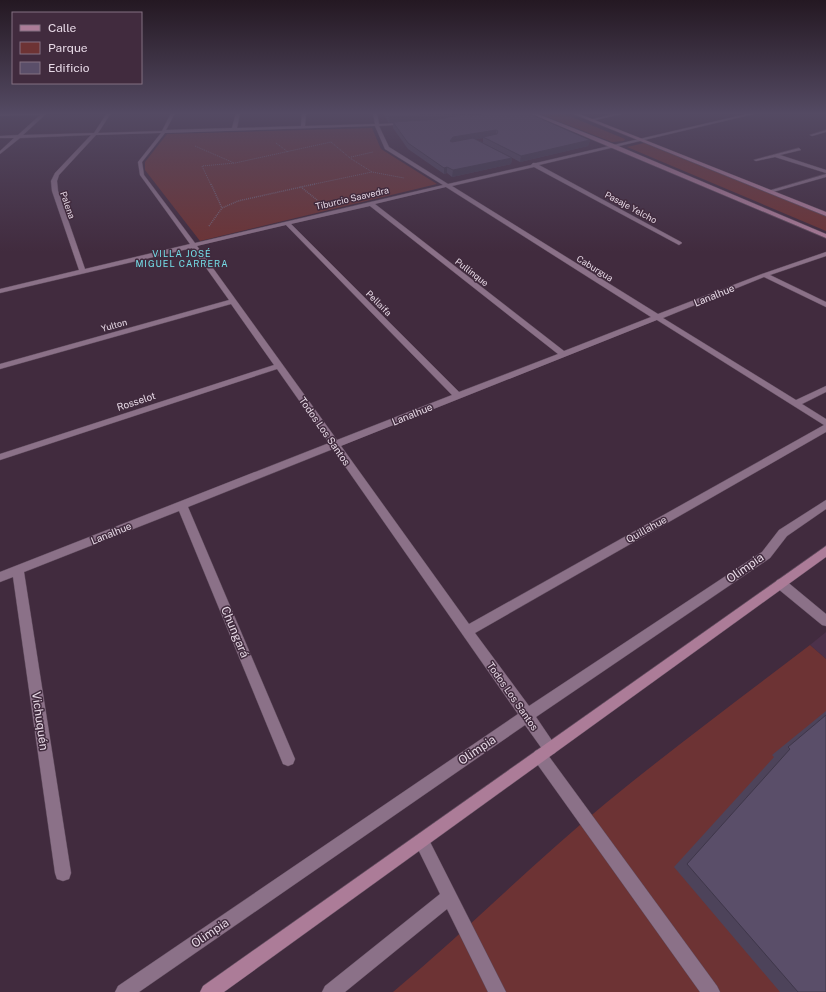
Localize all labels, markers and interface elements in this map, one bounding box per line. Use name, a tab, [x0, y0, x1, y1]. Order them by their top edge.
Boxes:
legend	[12, 12, 142, 84]
text: Calle	[48, 21, 77, 35]
text: Parque	[48, 41, 88, 55]
text: Edificio	[48, 61, 90, 75]
street label: Tiburcio Saavedra	[314, 184, 390, 212]
street label: Pasaje Yelcho	[603, 189, 659, 225]
street label: Palena	[58, 190, 78, 220]
district label: VILLA JOSÉ MIGUEL CARRERA	[135, 248, 229, 269]
street label: Caburgua	[575, 253, 615, 283]
street label: Pullinque	[453, 256, 491, 288]
street label: Lanalhue	[692, 281, 736, 309]
street label: Pellaifa	[364, 288, 394, 318]
street label: Yulton	[100, 316, 128, 334]
street label: Rosselot	[115, 389, 157, 413]
street label: Todos Los Santos	[297, 394, 353, 468]
street label: Lanalhue	[390, 400, 434, 428]
street label: Quillahue	[624, 513, 669, 545]
street label: Lanalhue	[89, 519, 133, 547]
street label: Olimpia	[724, 550, 766, 586]
street label: Chungará	[218, 604, 252, 660]
street label: Todos Los Santos	[485, 659, 541, 733]
street label: Vichuquén	[29, 691, 51, 751]
street label: Olimpia	[455, 732, 499, 768]
street label: Olimpia	[188, 915, 232, 951]

